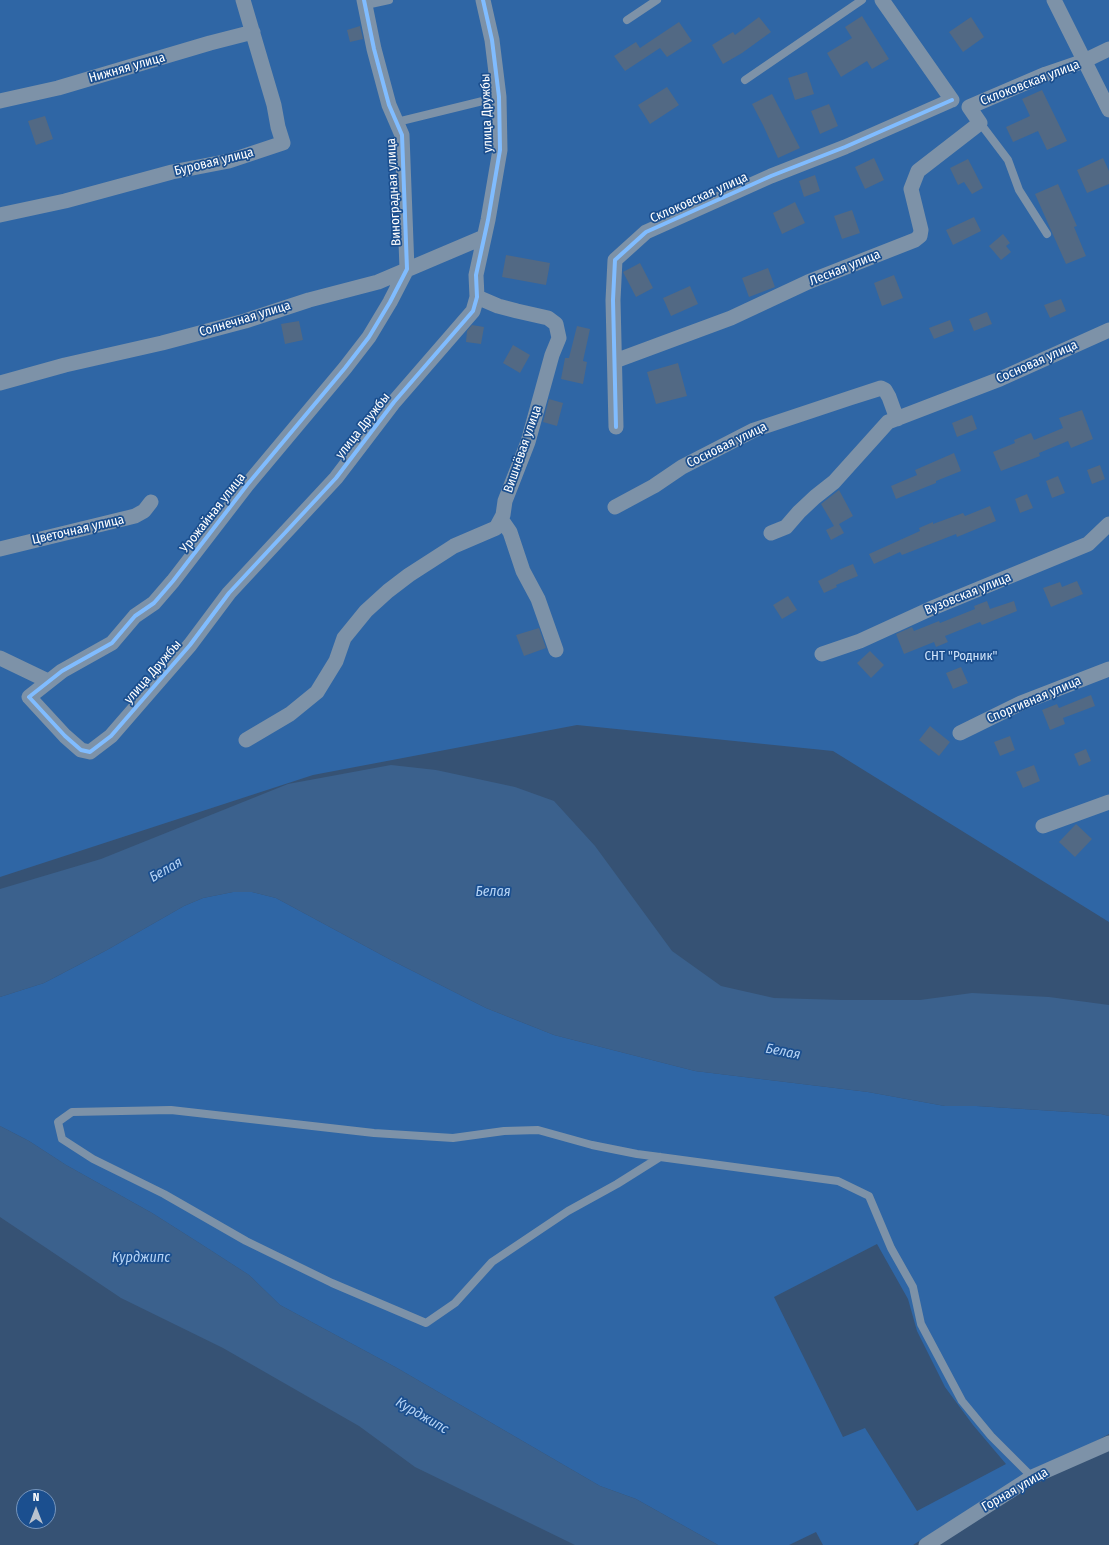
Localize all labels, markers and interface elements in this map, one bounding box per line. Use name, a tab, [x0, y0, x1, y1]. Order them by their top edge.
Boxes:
street label: Нижняя улица	[87, 50, 167, 86]
street label: Склоковская улица	[978, 57, 1082, 109]
street label: улица Дружбы	[478, 73, 496, 153]
street label: Виноградная улица	[383, 138, 405, 246]
street label: Буровая улица	[173, 145, 255, 179]
street label: Склоковская улица	[648, 169, 750, 227]
street label: Лесная улица	[807, 247, 883, 289]
street label: Солнечная улица	[197, 298, 293, 340]
street label: Сосновая улица	[994, 337, 1080, 387]
street label: улица Дружбы	[332, 390, 394, 462]
street label: Вишнёвая улица	[501, 403, 545, 495]
street label: Сосновая улица	[684, 419, 770, 471]
street label: Урожайная улица	[177, 470, 249, 556]
street label: Цветочная улица	[30, 512, 126, 548]
street label: Вузовская улица	[923, 570, 1013, 618]
street label: улица Дружбы	[121, 637, 185, 707]
park label: СНТ "Родник"	[924, 648, 998, 664]
street label: Спортивная улица	[985, 673, 1083, 727]
water label: Белая	[147, 854, 185, 886]
water label: Белая	[475, 884, 511, 900]
water label: Белая	[764, 1040, 802, 1064]
water label: Курджипс	[112, 1250, 170, 1266]
water label: Курджипс	[393, 1394, 451, 1438]
street label: Горная улица	[979, 1465, 1051, 1515]
north arrow	[16, 1489, 56, 1529]
text: N	[33, 1491, 39, 1504]

